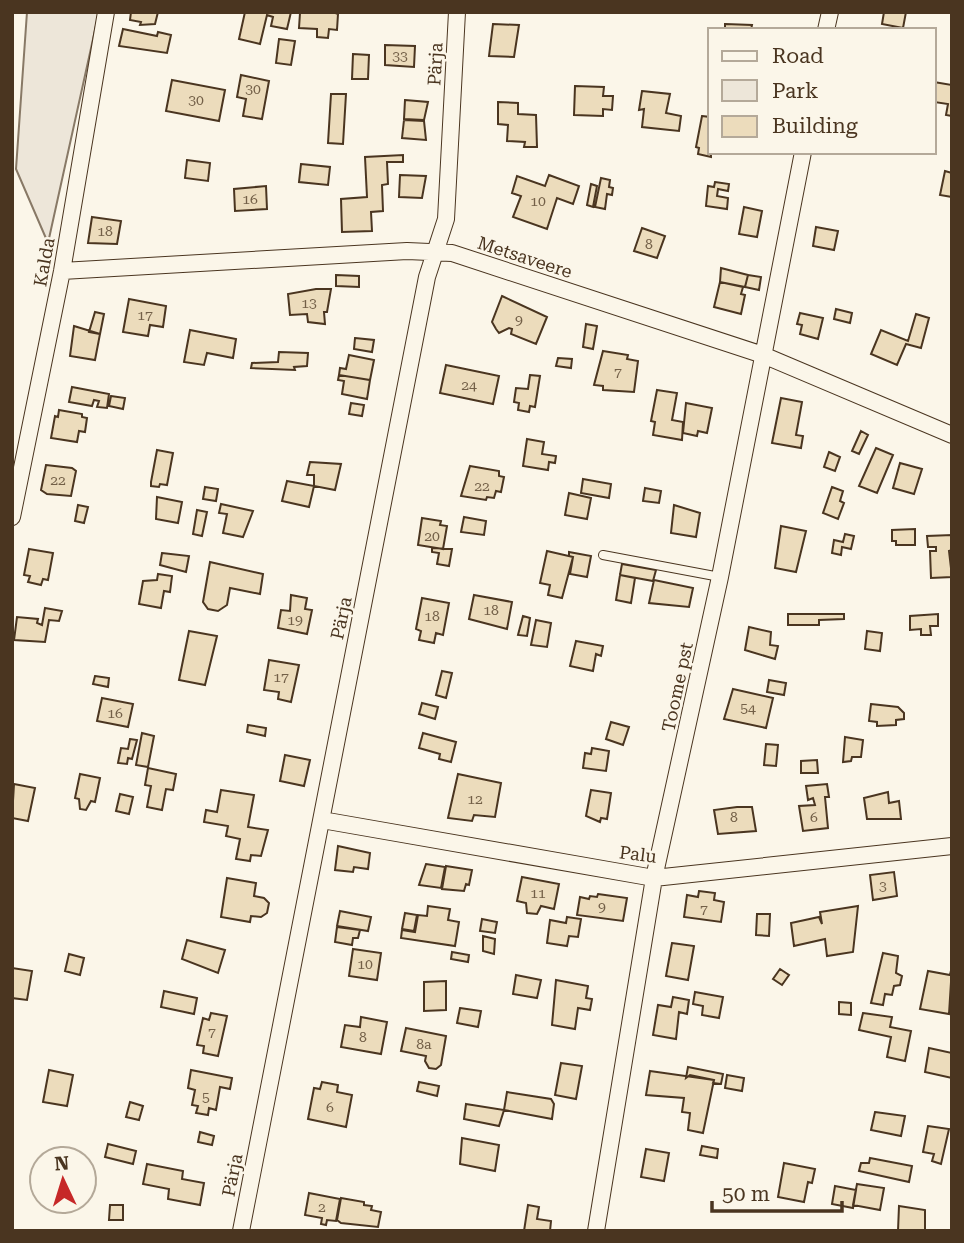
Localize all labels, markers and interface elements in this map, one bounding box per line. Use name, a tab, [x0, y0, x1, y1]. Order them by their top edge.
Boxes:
legend	[708, 28, 936, 154]
street label: Pärja	[423, 42, 447, 86]
text: Road	[772, 44, 824, 68]
house number: 33	[392, 48, 408, 64]
text: Park	[772, 79, 818, 103]
house number: 30	[245, 81, 261, 97]
house number: 30	[188, 92, 204, 108]
text: Building	[772, 114, 858, 138]
house number: 16	[242, 191, 258, 207]
house number: 10	[530, 193, 546, 209]
house number: 18	[97, 223, 113, 239]
street label: Metsaveere	[475, 232, 575, 282]
street label: Kalda	[29, 236, 59, 288]
house number: 8	[645, 236, 653, 252]
house number: 13	[301, 295, 317, 311]
house number: 17	[137, 307, 153, 323]
house number: 9	[515, 312, 523, 328]
house number: 7	[614, 364, 622, 380]
house number: 24	[461, 377, 477, 393]
house number: 22	[50, 472, 66, 488]
house number: 22	[474, 478, 490, 494]
house number: 20	[424, 528, 440, 544]
street label: Pärja	[326, 594, 356, 641]
house number: 18	[483, 602, 499, 618]
house number: 18	[424, 608, 440, 624]
house number: 19	[287, 612, 303, 628]
street label: Toome pst	[657, 640, 697, 734]
house number: 17	[273, 669, 289, 685]
house number: 54	[740, 700, 756, 716]
house number: 16	[107, 705, 123, 721]
house number: 12	[467, 791, 483, 807]
house number: 8	[730, 809, 738, 825]
house number: 6	[810, 809, 818, 825]
street label: Palu	[618, 841, 658, 867]
house number: 3	[879, 878, 887, 894]
house number: 11	[530, 885, 546, 901]
house number: 9	[598, 899, 606, 915]
house number: 7	[700, 901, 708, 917]
house number: 10	[357, 956, 373, 972]
house number: 7	[208, 1024, 216, 1040]
house number: 8	[359, 1029, 367, 1045]
house number: 8a	[416, 1036, 432, 1052]
house number: 5	[202, 1089, 210, 1105]
house number: 6	[326, 1099, 334, 1115]
north arrow	[28, 1145, 98, 1215]
street label: Pärja	[218, 1151, 246, 1198]
text: N	[54, 1152, 70, 1176]
scale bar	[712, 1170, 842, 1214]
text: 50 m	[722, 1182, 770, 1206]
house number: 2	[318, 1199, 326, 1215]

